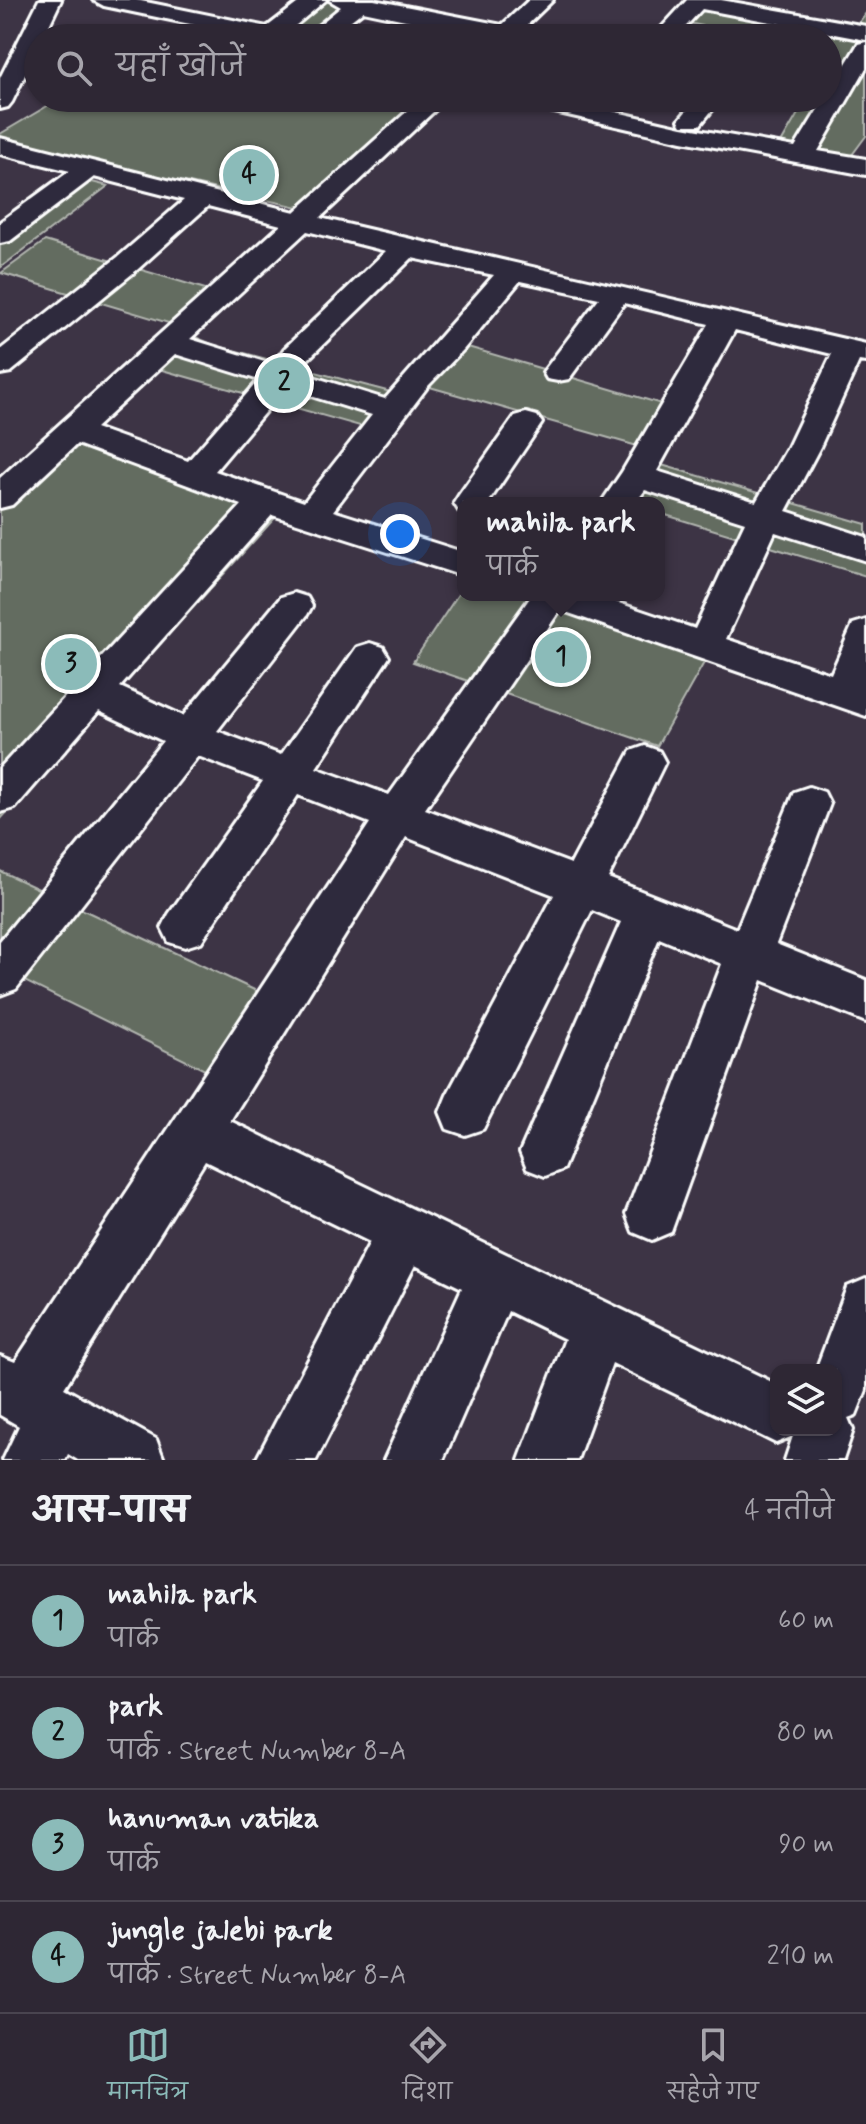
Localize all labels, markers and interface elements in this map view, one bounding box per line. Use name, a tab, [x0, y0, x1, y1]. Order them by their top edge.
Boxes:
search box	[24, 24, 842, 112]
icon: search	[52, 46, 96, 90]
text: यहाँ खोजें	[116, 48, 245, 87]
pin: 4	[223, 145, 275, 205]
pin: 2	[258, 353, 310, 413]
popup	[457, 497, 665, 601]
text: mahila park	[487, 503, 635, 542]
your location	[380, 514, 420, 554]
text: पार्क	[487, 551, 538, 585]
pin: 1	[535, 627, 587, 687]
pin: 3	[45, 634, 97, 694]
map controls	[770, 1364, 842, 1436]
button: layers	[770, 1364, 842, 1436]
text: आस-पास	[32, 1489, 189, 1534]
text: 4 नतीजे	[744, 1495, 834, 1529]
text: mahila park	[108, 1575, 257, 1614]
text: 1	[52, 1604, 64, 1638]
text: 60 m	[778, 1604, 834, 1638]
text: पार्क	[108, 1623, 159, 1657]
text: park	[108, 1687, 163, 1726]
text: 2	[52, 1716, 64, 1750]
text: 80 m	[777, 1716, 834, 1750]
text: पार्क · Street Number 8-A	[108, 1735, 407, 1769]
text: hanuman vatika	[108, 1799, 319, 1838]
text: 3	[52, 1828, 64, 1862]
text: 90 m	[779, 1828, 834, 1862]
text: पार्क	[108, 1847, 159, 1881]
text: jungle jalebi park	[108, 1911, 333, 1950]
text: 4	[50, 1940, 66, 1974]
text: 210 m	[767, 1940, 834, 1974]
text: पार्क · Street Number 8-A	[108, 1959, 407, 1993]
tab: मानचित्र	[107, 2023, 188, 2116]
tab: दिशा	[403, 2023, 452, 2116]
tab: सहेजे गए	[667, 2023, 759, 2116]

